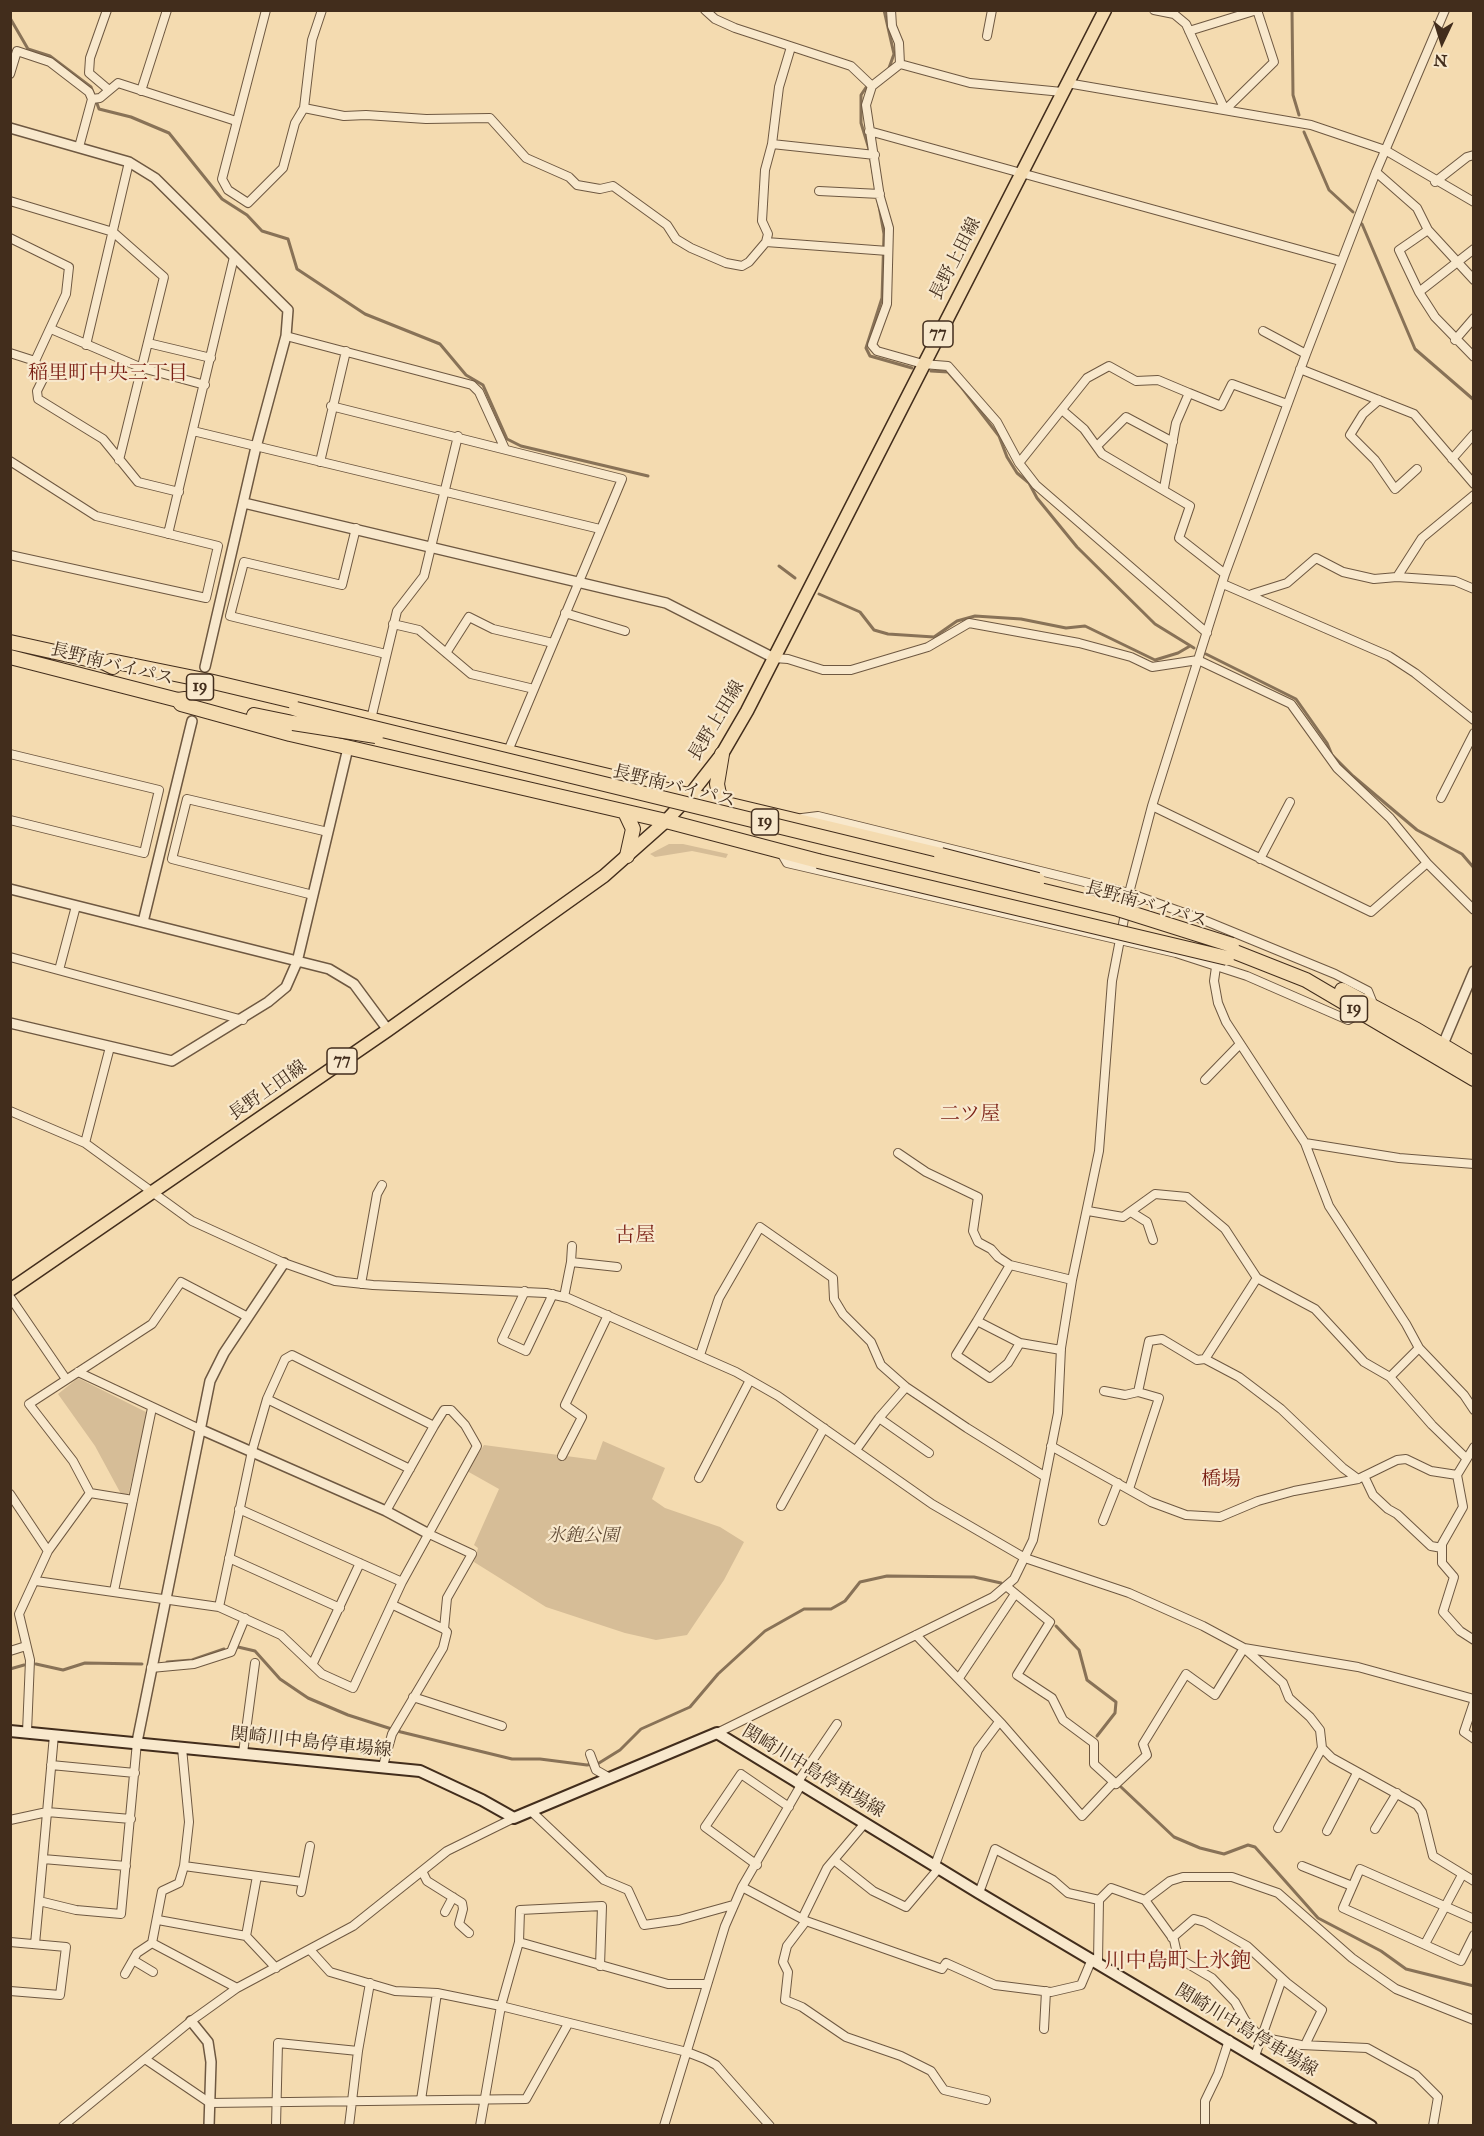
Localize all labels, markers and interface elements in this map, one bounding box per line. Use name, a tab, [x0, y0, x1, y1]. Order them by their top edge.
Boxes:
north arrow	[1412, 12, 1472, 72]
text: N	[1433, 51, 1448, 70]
street label: 長野上田線	[926, 214, 986, 304]
road number: 77	[923, 321, 953, 347]
district label: 稲里町中央三丁目	[28, 362, 188, 386]
street label: 長野南バイパス	[48, 639, 176, 691]
road number: 19	[186, 674, 214, 700]
street label: 長野上田線	[685, 677, 749, 765]
street label: 長野南バイパス	[610, 761, 738, 813]
road number: 19	[752, 809, 778, 835]
street label: 長野南バイパス	[1082, 877, 1210, 933]
road number: 19	[1340, 996, 1368, 1022]
road number: 77	[327, 1048, 357, 1074]
street label: 長野上田線	[225, 1056, 311, 1126]
district label: 二ツ屋	[940, 1103, 1000, 1127]
district label: 古屋	[615, 1224, 655, 1248]
district label: 橋場	[1201, 1468, 1241, 1492]
park label: 氷鉋公園	[547, 1526, 619, 1548]
street label: 関崎川中島停車場線	[738, 1721, 888, 1823]
street label: 関崎川中島停車場線	[229, 1724, 393, 1762]
district label: 川中島町上氷鉋	[1105, 1949, 1251, 1975]
street label: 関崎川中島停車場線	[1171, 1980, 1321, 2082]

